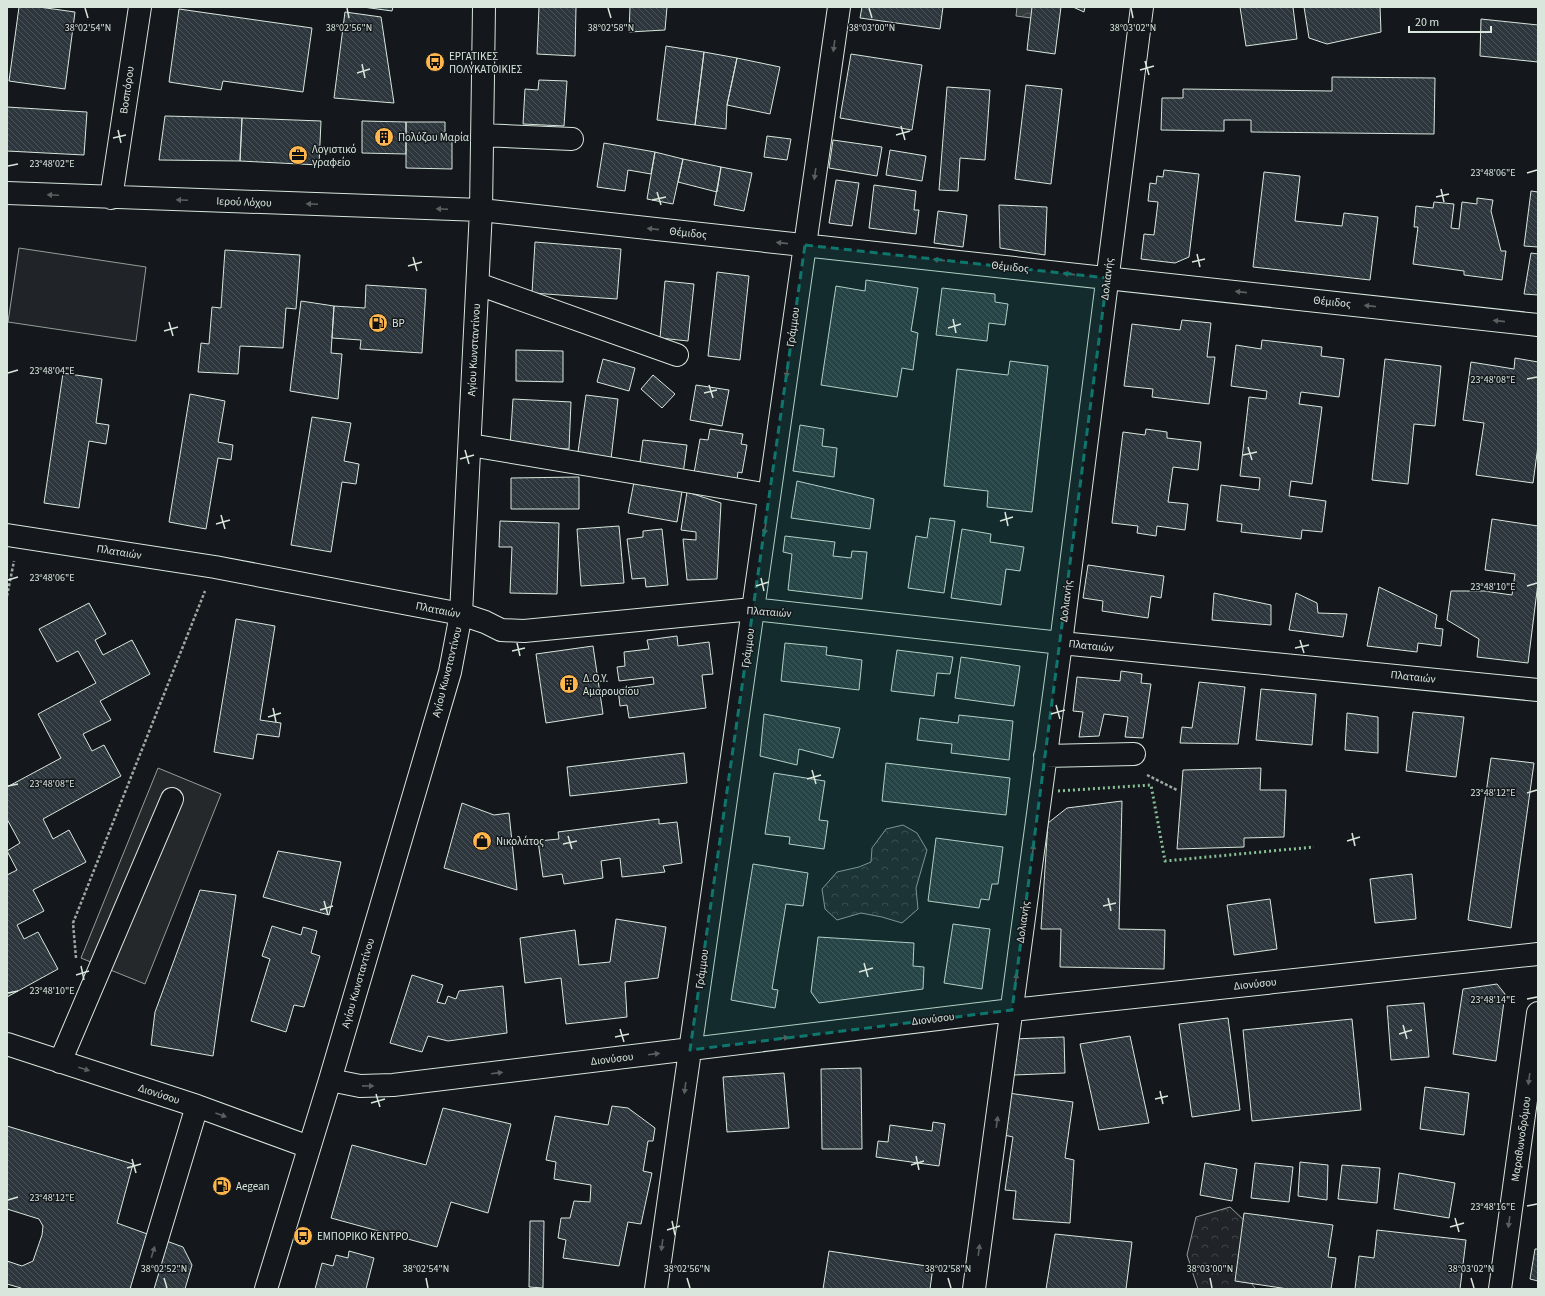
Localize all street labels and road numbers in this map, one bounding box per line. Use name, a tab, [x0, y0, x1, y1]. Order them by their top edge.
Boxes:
street label: Βοσπόρου	[116, 65, 138, 115]
street label: Ιερού Λόχου	[216, 194, 272, 210]
street label: Θέμιδος	[668, 224, 708, 242]
street label: Δολιανής	[1097, 257, 1117, 301]
street label: Θέμιδος	[990, 258, 1030, 276]
street label: Θέμιδος	[1312, 293, 1352, 311]
street label: Αγίου Κωνσταντίνου	[464, 303, 484, 397]
street label: Γράμμου	[783, 306, 803, 348]
street label: Πλαταιών	[96, 541, 142, 563]
street label: Δολιανής	[1056, 579, 1076, 623]
street label: Πλαταιών	[414, 598, 462, 622]
street label: Πλαταιών	[746, 603, 792, 621]
street label: Αγίου Κωνσταντίνου	[428, 625, 466, 719]
street label: Γράμμου	[738, 627, 758, 669]
street label: Πλαταιών	[1068, 636, 1114, 656]
street label: Πλαταιών	[1390, 667, 1436, 687]
street label: Δολιανής	[1013, 900, 1033, 944]
street label: Αγίου Κωνσταντίνου	[338, 936, 378, 1030]
street label: Γράμμου	[692, 948, 712, 990]
street label: Διονύσου	[1233, 974, 1277, 994]
street label: Διονύσου	[911, 1009, 955, 1029]
street label: Διονύσου	[590, 1049, 634, 1069]
street label: Διονύσου	[136, 1080, 182, 1108]
street label: Μαραθωνοδρόμου	[1508, 1095, 1534, 1183]

